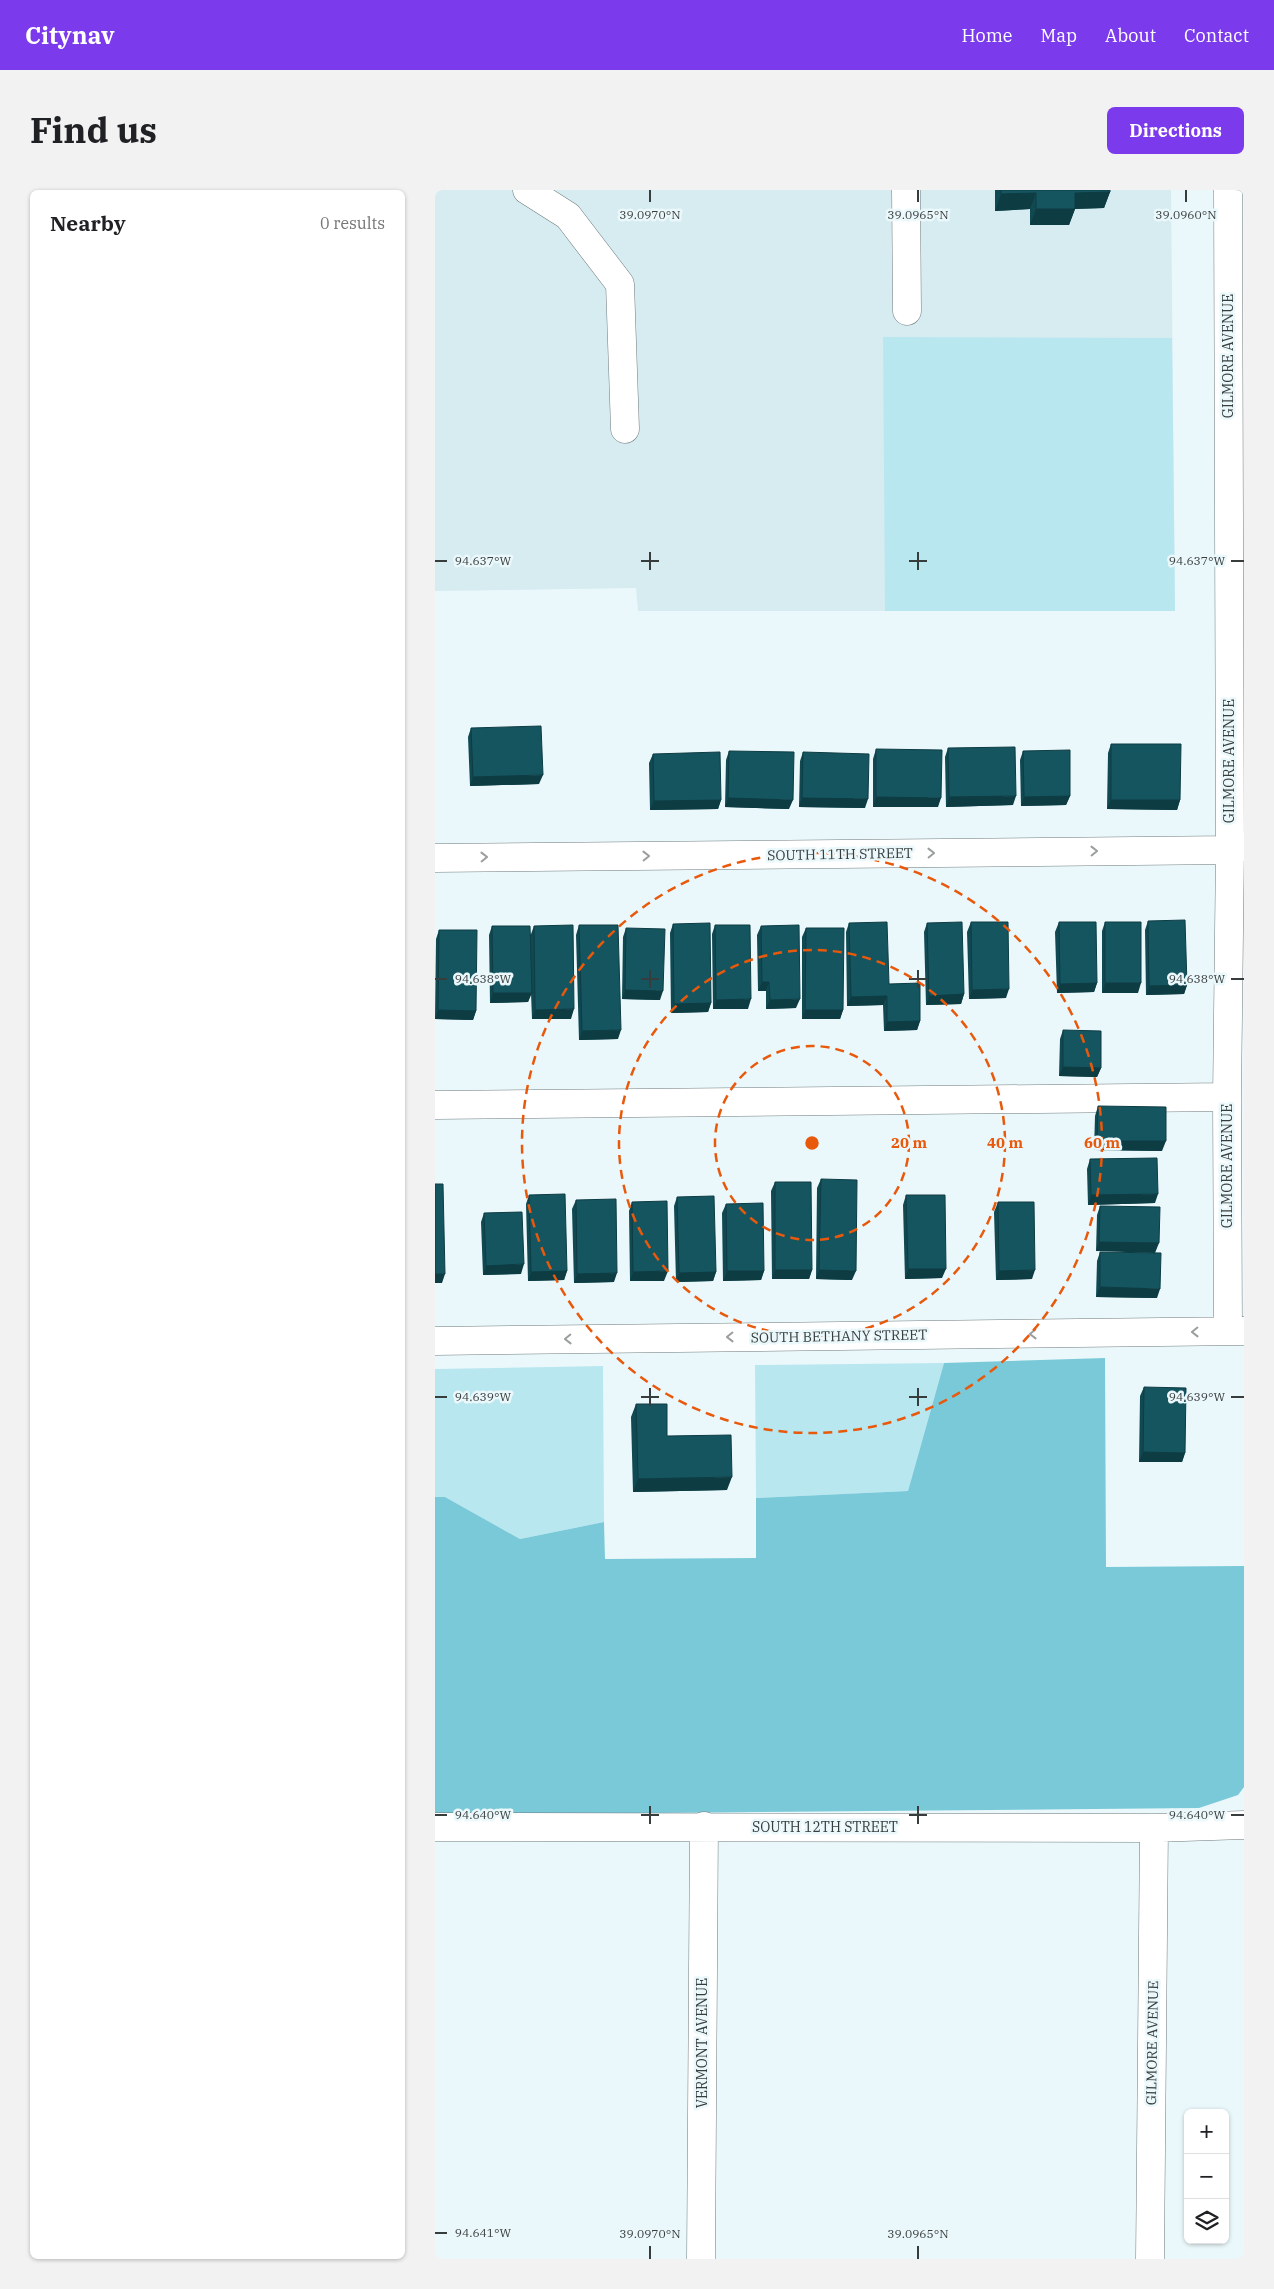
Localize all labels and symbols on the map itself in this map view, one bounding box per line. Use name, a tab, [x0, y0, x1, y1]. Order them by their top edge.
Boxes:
text: 39.0970°N	[619, 207, 681, 222]
text: 39.0965°N	[887, 207, 949, 222]
text: 39.0960°N	[1155, 207, 1217, 222]
street label: GILMORE AVENUE	[1219, 294, 1237, 418]
text: 94.637°W	[455, 553, 512, 568]
text: 94.637°W	[1169, 553, 1226, 568]
street label: GILMORE AVENUE	[1220, 699, 1238, 823]
street label: SOUTH 11TH STREET	[767, 844, 913, 864]
one-way arrow	[1090, 846, 1098, 856]
one-way arrow	[928, 848, 935, 858]
one-way arrow	[642, 851, 650, 861]
one-way arrow	[480, 852, 488, 862]
text: 94.638°W	[455, 971, 512, 986]
text: 94.638°W	[1169, 971, 1226, 986]
street label: GILMORE AVENUE	[1218, 1104, 1236, 1228]
text: 20 m	[891, 1133, 927, 1152]
text: 40 m	[987, 1133, 1023, 1152]
text: 60 m	[1084, 1133, 1120, 1152]
centre of rings	[803, 1134, 821, 1152]
street label: SOUTH BETHANY STREET	[750, 1325, 928, 1347]
one-way arrow	[1191, 1327, 1199, 1337]
one-way arrow	[1029, 1329, 1036, 1339]
one-way arrow	[726, 1332, 734, 1342]
one-way arrow	[564, 1334, 572, 1344]
text: 94.639°W	[455, 1389, 512, 1404]
text: 94.639°W	[1169, 1389, 1226, 1404]
text: 94.640°W	[455, 1807, 512, 1822]
text: 94.640°W	[1169, 1807, 1226, 1822]
street label: SOUTH 12TH STREET	[752, 1818, 898, 1836]
street label: VERMONT AVENUE	[693, 1978, 711, 2108]
street label: GILMORE AVENUE	[1142, 1981, 1162, 2105]
text: 94.641°W	[455, 2225, 512, 2240]
text: 39.0970°N	[619, 2226, 681, 2241]
text: 39.0965°N	[887, 2226, 949, 2241]

